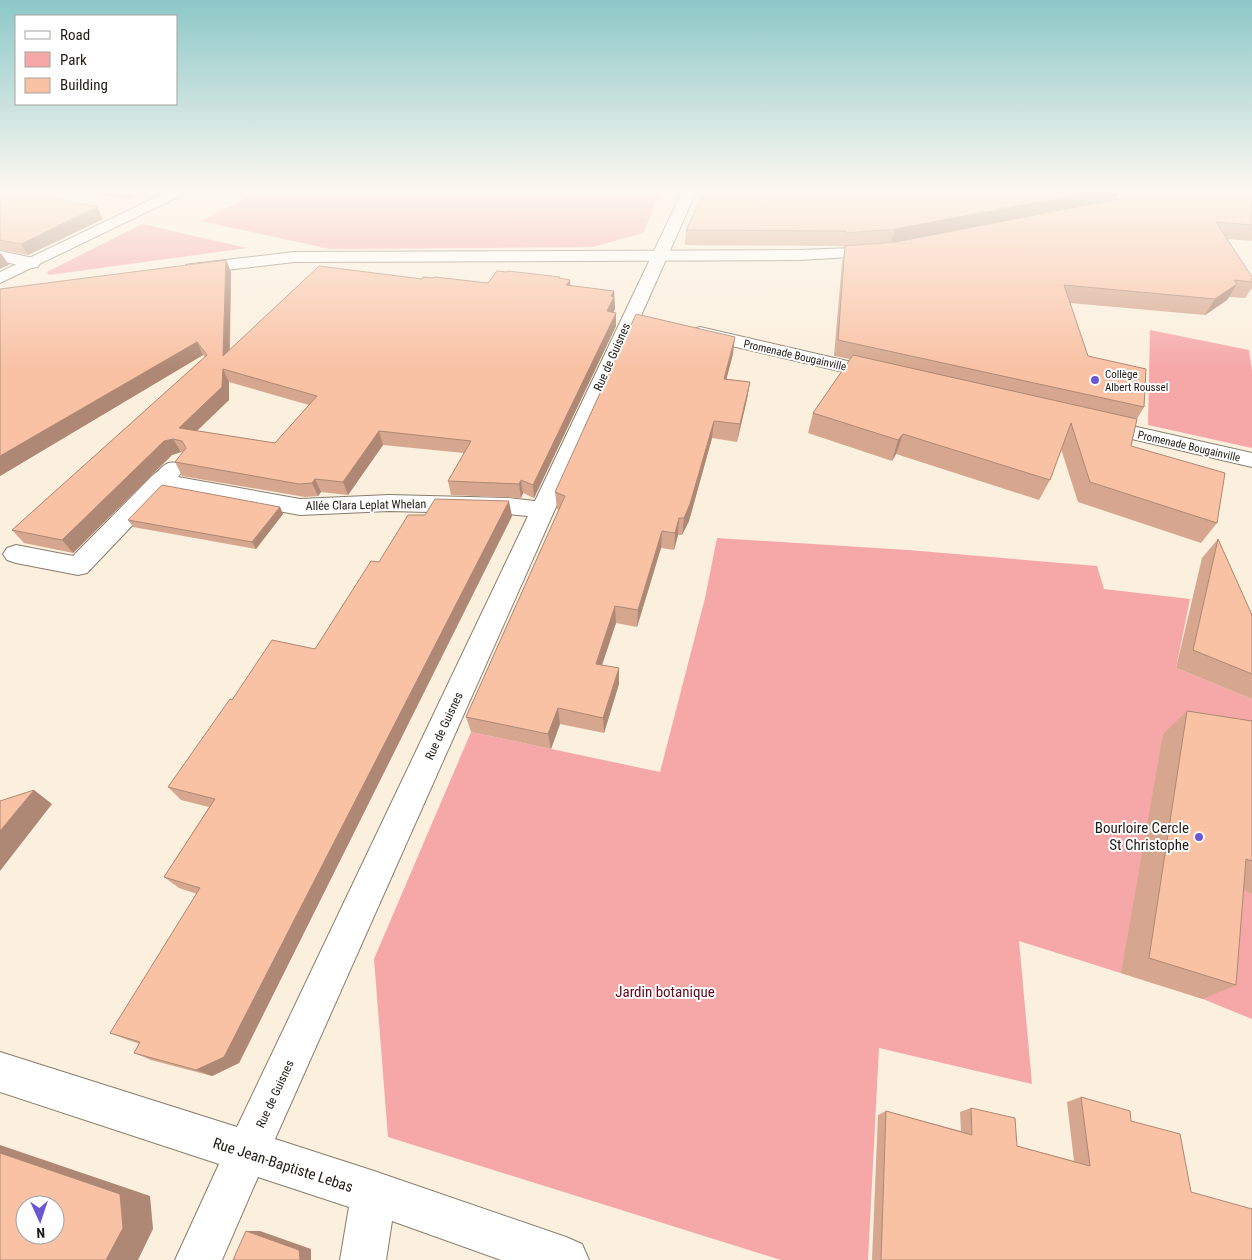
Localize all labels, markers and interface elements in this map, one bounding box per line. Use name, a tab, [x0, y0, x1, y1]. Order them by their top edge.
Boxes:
legend	[15, 15, 178, 105]
text: Road	[60, 26, 90, 44]
text: Park	[60, 51, 87, 69]
text: Building	[60, 76, 108, 94]
street label: Rue de Guisnes	[591, 321, 633, 393]
street label: Promenade Bougainville	[742, 337, 847, 374]
place label: Collège Albert Roussel	[1105, 368, 1168, 394]
marker: Collège Albert Roussel	[1089, 374, 1101, 386]
street label: Promenade Bougainville	[1136, 428, 1241, 465]
street label: Allée Clara Leplat Whelan	[306, 497, 427, 513]
street label: Rue de Guisnes	[422, 690, 466, 762]
place label: Bourloire Cercle St Christophe	[1095, 819, 1189, 854]
marker: Bourloire Cercle St Christophe	[1193, 831, 1205, 843]
park label: Jardin botanique	[615, 983, 715, 1001]
street label: Rue de Guisnes	[253, 1058, 297, 1130]
street label: Rue Jean-Baptiste Lebas	[211, 1134, 355, 1196]
north arrow	[15, 1195, 65, 1245]
text: N	[36, 1225, 45, 1241]

